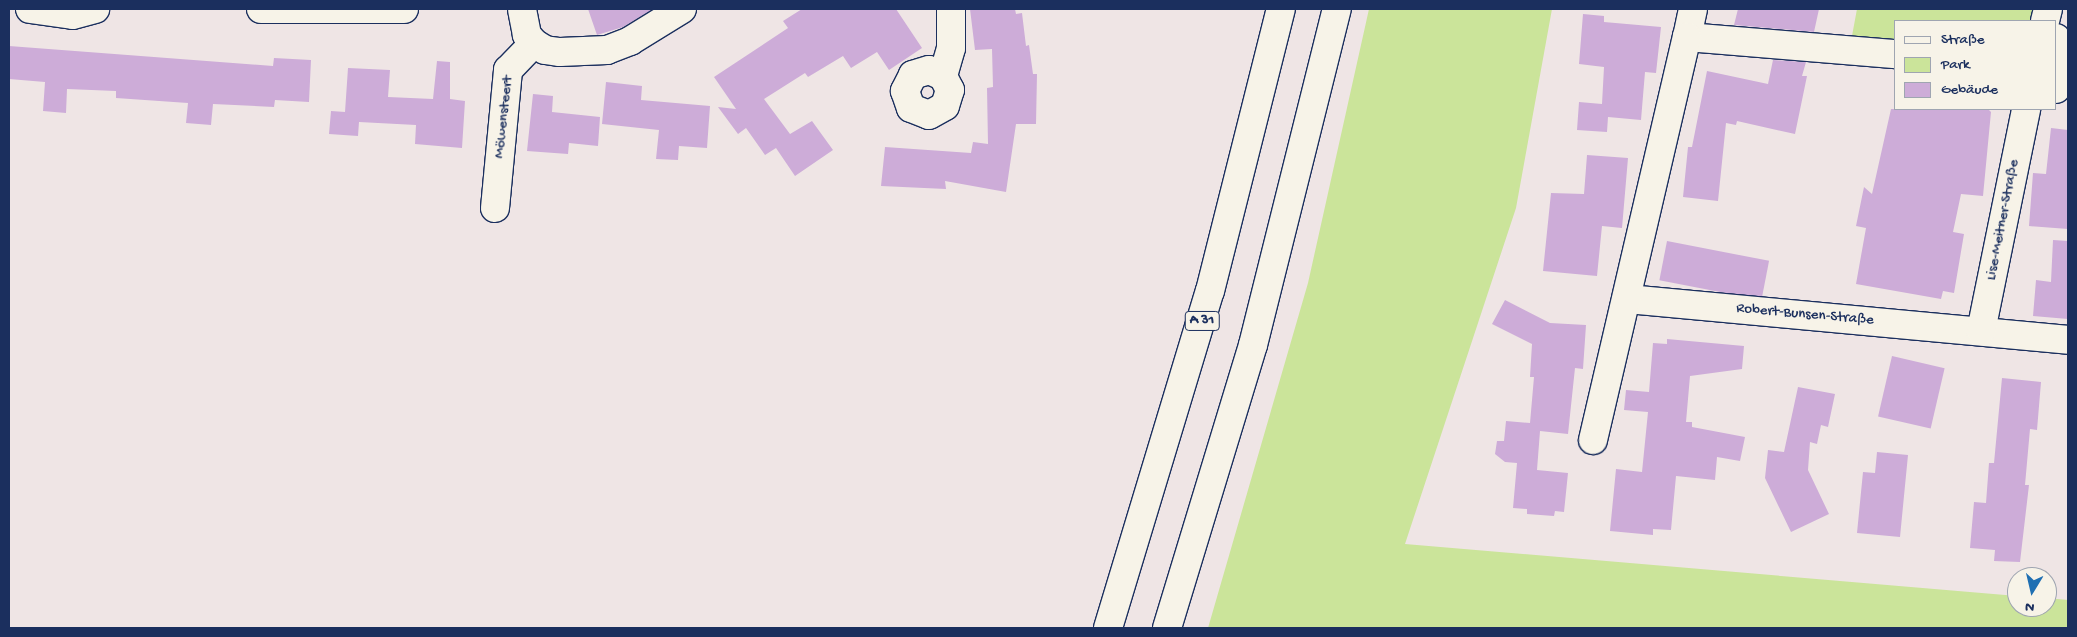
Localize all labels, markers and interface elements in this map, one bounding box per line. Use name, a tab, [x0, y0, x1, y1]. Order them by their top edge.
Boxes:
legend	[1894, 20, 2057, 110]
text: Straße	[1941, 31, 1985, 49]
text: Park	[1941, 56, 1970, 74]
street label: Möwensteert	[491, 75, 517, 159]
text: Gebäude	[1941, 81, 1998, 99]
street label: Lise-Meitner-Straße	[1982, 158, 2024, 282]
street label: Robert-Bunsen-Straße	[1735, 300, 1875, 330]
road number: A 31	[1184, 310, 1220, 332]
north arrow	[2007, 567, 2057, 617]
text: N	[2024, 597, 2036, 615]

